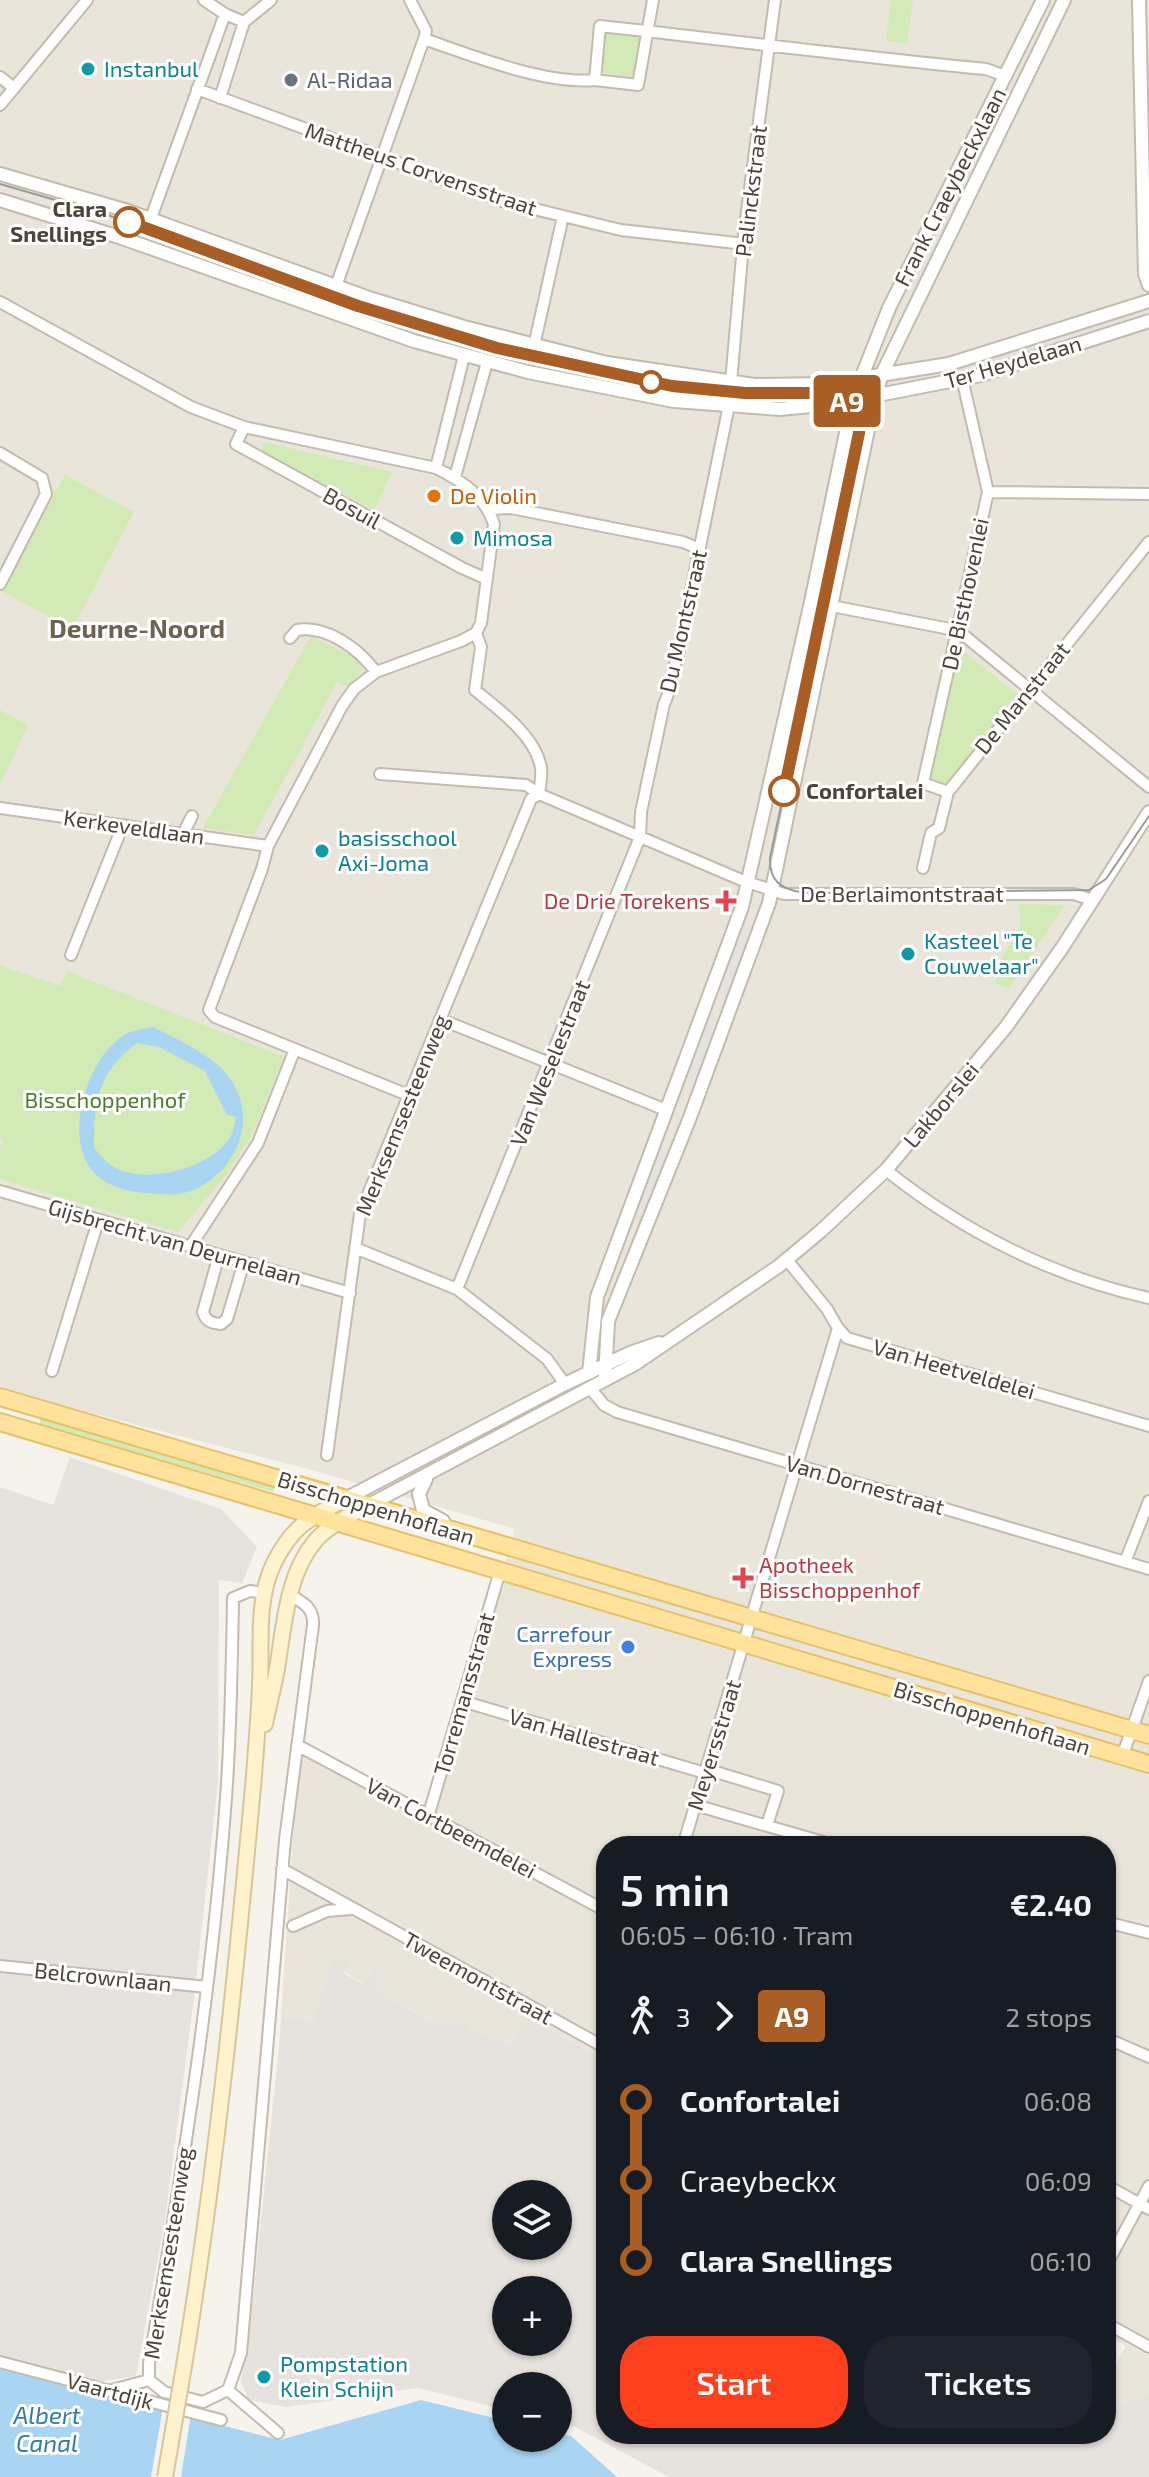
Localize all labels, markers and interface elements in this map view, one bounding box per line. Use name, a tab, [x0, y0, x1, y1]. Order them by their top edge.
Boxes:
place label: Instanbul	[104, 55, 199, 81]
marker: Instanbul	[79, 60, 97, 78]
place label: Al-Ridaa	[307, 66, 393, 92]
marker: Al-Ridaa	[282, 71, 300, 89]
street label: Frank Craeybeckxlaan	[888, 83, 1010, 290]
street label: Mattheus Corvensstraat	[302, 116, 541, 220]
street label: Palinckstraat	[729, 123, 771, 258]
place label: Clara Snellings	[10, 195, 107, 246]
marker: Clara Snellings	[114, 207, 144, 237]
street label: Ter Heydelaan	[941, 329, 1084, 393]
unlabelled marker	[640, 371, 662, 393]
line badge: A9	[811, 375, 883, 427]
text: A9	[830, 384, 864, 418]
street label: Bosuil	[319, 481, 386, 534]
place label: De Violin	[450, 482, 537, 508]
marker: De Violin	[425, 487, 443, 505]
street label: De Bisthovenlei	[935, 515, 993, 672]
place label: Mimosa	[473, 524, 553, 550]
marker: Mimosa	[448, 529, 466, 547]
street label: Du Montstraat	[653, 547, 711, 695]
district label: Deurne-Noord	[49, 612, 225, 643]
street label: De Manstraat	[968, 636, 1074, 759]
marker: Confortalei	[769, 776, 799, 806]
place label: Confortalei	[806, 777, 924, 803]
street label: Kerkeveldlaan	[62, 803, 206, 849]
place label: basisschool Axi-Joma	[338, 824, 457, 875]
marker: basisschool Axi-Joma	[313, 842, 331, 860]
street label: De Berlaimontstraat	[800, 880, 1004, 906]
place label: De Drie Torekens	[544, 887, 710, 913]
marker: De Drie Torekens	[717, 892, 735, 910]
place label: Kasteel "Te Couwelaar"	[924, 927, 1039, 978]
marker: Kasteel "Te Couwelaar"	[899, 945, 917, 963]
street label: Van Weselestraat	[504, 976, 594, 1149]
street label: Merksemsesteenweg	[349, 1010, 453, 1219]
street label: Lakborslei	[897, 1056, 983, 1152]
park label: Bisschoppenhof	[24, 1086, 186, 1112]
street label: Gijsbrecht van Deurnelaan	[45, 1192, 305, 1291]
street label: Van Heetveldelei	[870, 1332, 1038, 1404]
street label: Van Dornestraat	[783, 1449, 948, 1519]
street label: Bisschoppenhoflaan	[275, 1465, 478, 1549]
place label: Apotheek Bisschoppenhof	[759, 1551, 921, 1602]
marker: Apotheek Bisschoppenhof	[734, 1569, 752, 1587]
street label: Torremansstraat	[427, 1609, 499, 1778]
place label: Carrefour Express	[516, 1620, 612, 1671]
marker: Carrefour Express	[619, 1638, 637, 1656]
street label: Bisschoppenhoflaan	[891, 1675, 1094, 1759]
street label: Meyersstraat	[681, 1676, 745, 1813]
street label: Van Hallestraat	[506, 1702, 662, 1770]
street label: Van Cortbeemdelei	[362, 1771, 541, 1883]
text: 5 min	[620, 1862, 730, 1915]
text: €2.40	[1010, 1886, 1092, 1922]
text: 06:05 – 06:10 · Tram	[620, 1919, 853, 1950]
street label: Tweemontstraat	[399, 1925, 558, 2029]
street label: Belcrownlaan	[33, 1956, 173, 1996]
icon: walk	[620, 1994, 664, 2038]
icon: forward	[702, 1994, 746, 2038]
text: A9	[774, 1999, 809, 2033]
text: 3	[676, 2001, 690, 2032]
text: 2 stops	[1005, 2001, 1092, 2032]
text: Confortalei	[680, 2082, 840, 2118]
text: 06:08	[1024, 2085, 1092, 2116]
street label: Merksemsesteenweg	[137, 2145, 197, 2361]
text: Craeybeckx	[680, 2162, 836, 2198]
text: 06:09	[1025, 2165, 1092, 2196]
map controls	[492, 2180, 572, 2452]
button: layers	[492, 2180, 572, 2260]
text: Clara Snellings	[680, 2242, 893, 2278]
text: 06:10	[1029, 2245, 1092, 2276]
button: +	[492, 2276, 572, 2356]
button: Start	[620, 2336, 848, 2428]
button: Tickets	[864, 2336, 1092, 2428]
place label: Pompstation Klein Schijn	[280, 2350, 408, 2402]
street label: Vaartdijk	[64, 2366, 157, 2415]
marker: Pompstation Klein Schijn	[255, 2368, 273, 2386]
button: −	[492, 2372, 572, 2452]
water label: Albert Canal	[12, 2400, 82, 2457]

